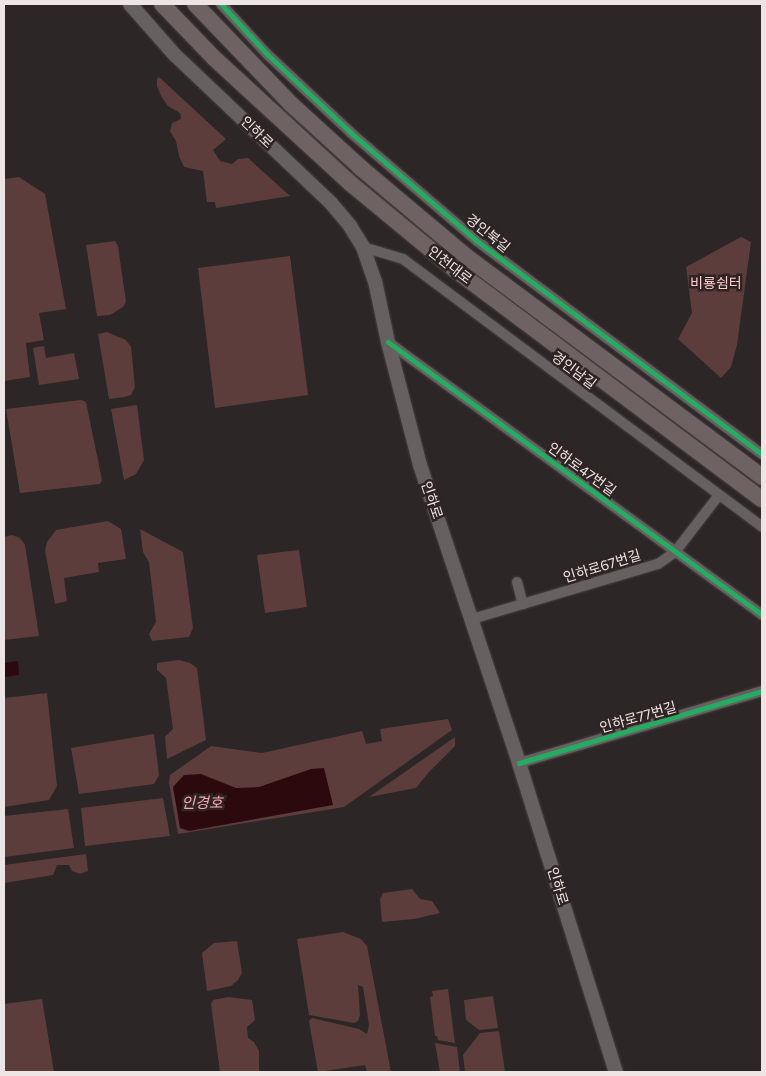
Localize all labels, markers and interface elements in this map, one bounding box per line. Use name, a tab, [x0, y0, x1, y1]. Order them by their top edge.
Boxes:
street label: 인하로	[237, 113, 277, 151]
street label: 경인북길	[463, 210, 513, 256]
street label: 인천대로	[425, 243, 475, 287]
park label: 비룡쉼터	[690, 275, 742, 291]
street label: 경인남길	[548, 348, 600, 392]
street label: 인하로47번길	[545, 439, 619, 499]
street label: 인하로	[418, 479, 446, 521]
street label: 인하로67번길	[561, 546, 643, 586]
street label: 인하로77번길	[598, 698, 678, 736]
water label: 인경호	[181, 794, 223, 812]
street label: 인하로	[544, 865, 572, 907]

